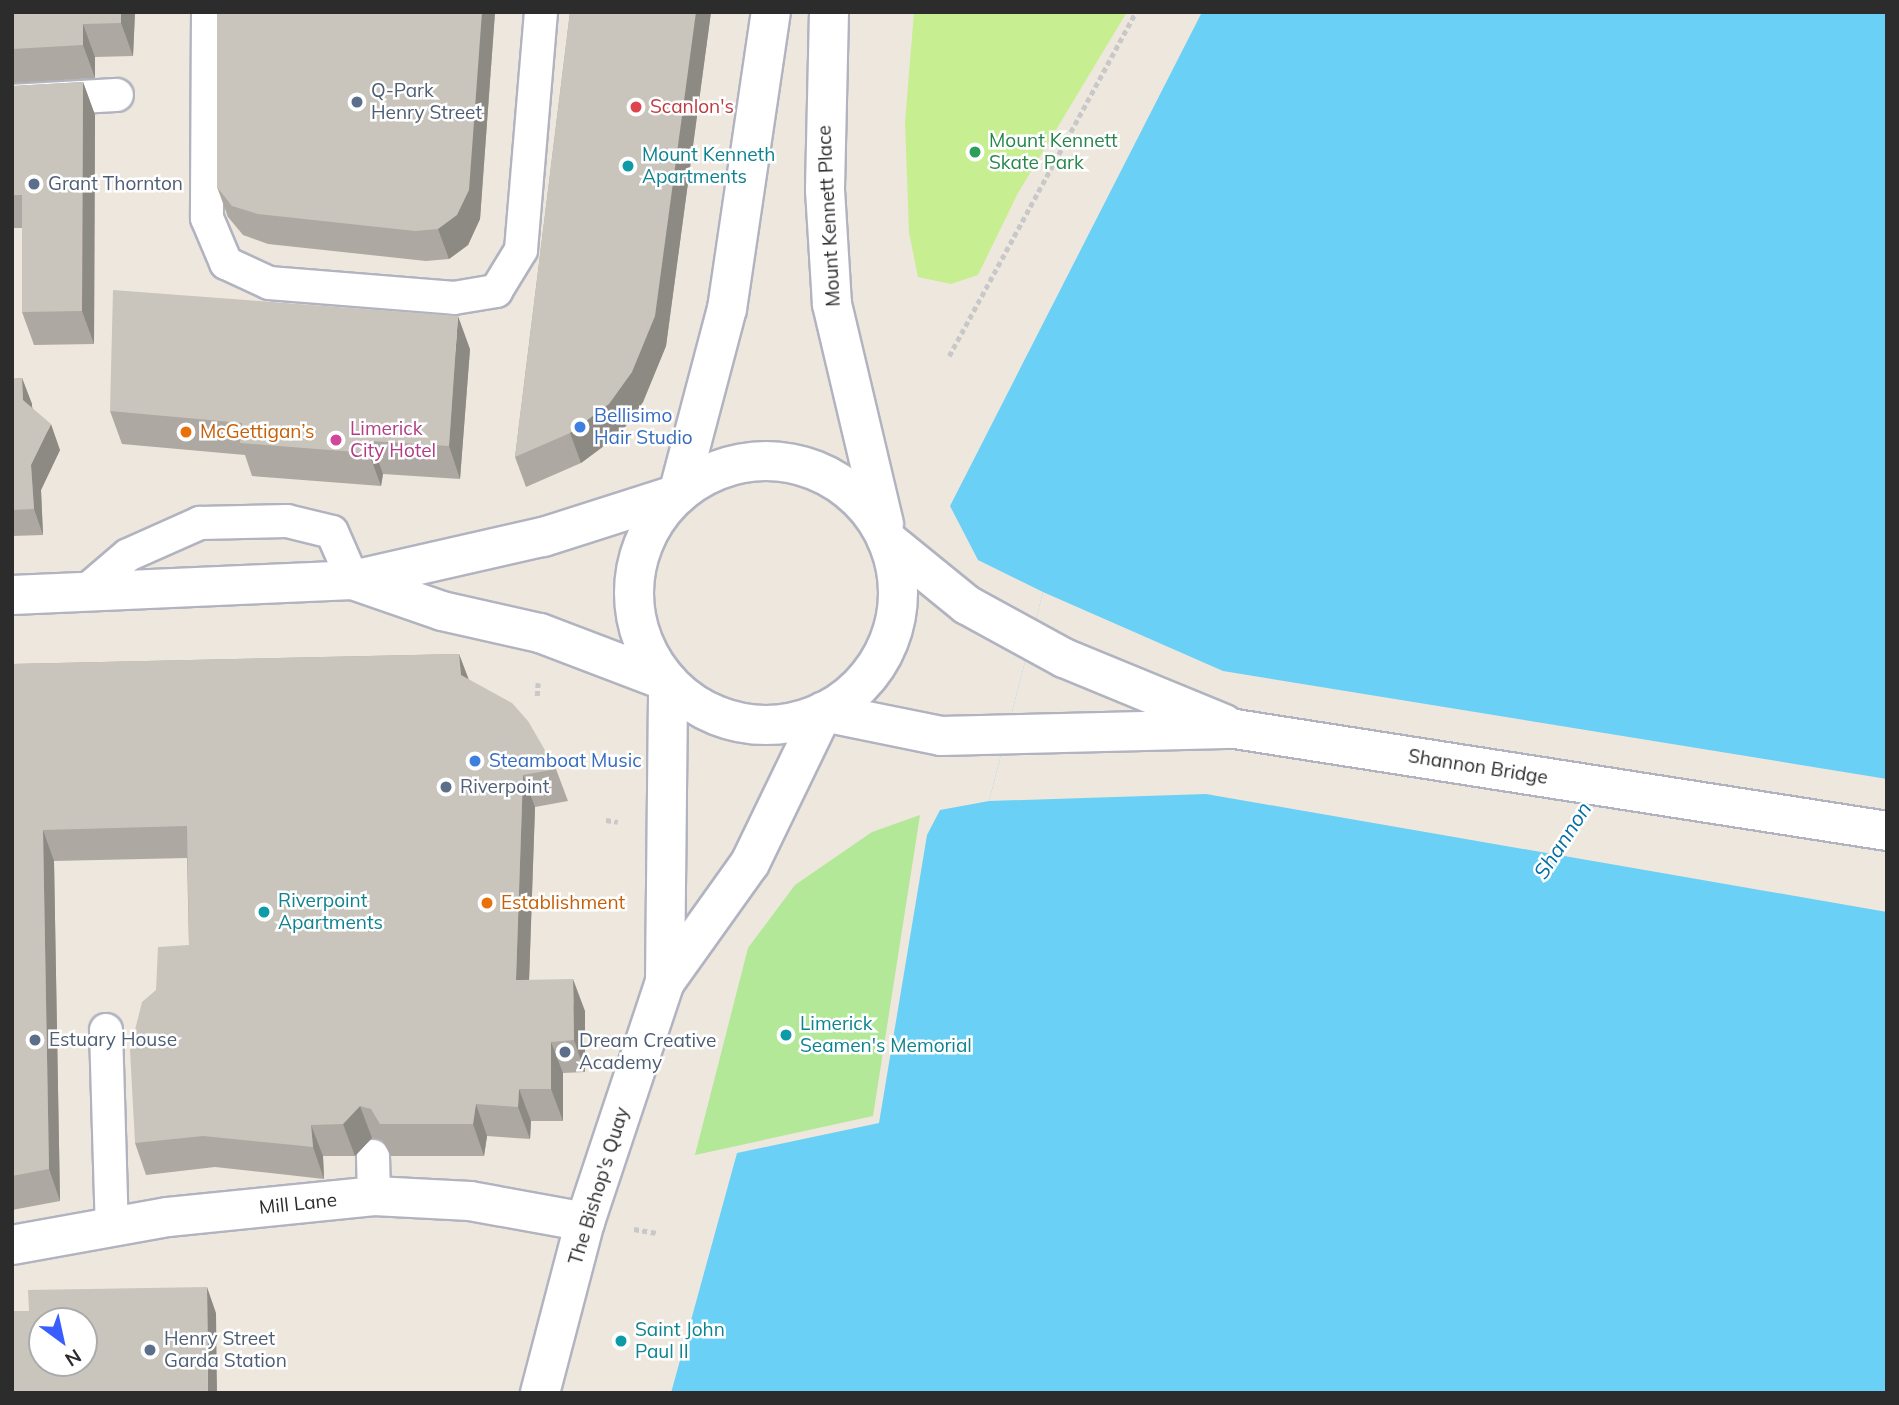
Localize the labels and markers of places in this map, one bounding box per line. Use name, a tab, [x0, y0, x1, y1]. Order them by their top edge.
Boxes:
place label: Q-Park Henry Street	[371, 80, 482, 124]
marker: Q-Park Henry Street	[349, 94, 365, 110]
place label: Scanlon's	[650, 96, 734, 118]
marker: Scanlon's	[628, 99, 644, 115]
place label: Mount Kennett Skate Park	[989, 130, 1118, 174]
place label: Mount Kenneth Apartments	[642, 144, 775, 188]
marker: Mount Kennett Skate Park	[967, 144, 983, 160]
marker: Mount Kenneth Apartments	[620, 158, 636, 174]
place label: Grant Thornton	[48, 173, 183, 195]
marker: Grant Thornton	[26, 176, 42, 192]
place label: Bellisimo Hair Studio	[594, 405, 693, 449]
place label: Limerick City Hotel	[350, 418, 436, 462]
marker: Bellisimo Hair Studio	[572, 419, 588, 435]
place label: McGettigan’s	[200, 421, 314, 443]
marker: McGettigan’s	[178, 424, 194, 440]
marker: Limerick City Hotel	[328, 432, 344, 448]
place label: Steamboat Music	[489, 750, 642, 772]
marker: Steamboat Music	[467, 753, 483, 769]
place label: Riverpoint	[460, 776, 549, 798]
marker: Riverpoint	[438, 779, 454, 795]
place label: Riverpoint Apartments	[278, 890, 383, 934]
place label: Establishment	[501, 892, 625, 914]
marker: Establishment	[479, 895, 495, 911]
marker: Riverpoint Apartments	[256, 904, 272, 920]
place label: Limerick Seamen's Memorial	[800, 1013, 972, 1057]
marker: Limerick Seamen's Memorial	[778, 1027, 794, 1043]
place label: Estuary House	[49, 1029, 177, 1051]
place label: Dream Creative Academy	[579, 1030, 716, 1074]
marker: Estuary House	[27, 1032, 43, 1048]
marker: Dream Creative Academy	[557, 1044, 573, 1060]
place label: Saint John Paul II	[635, 1319, 725, 1363]
place label: Henry Street Garda Station	[164, 1328, 287, 1372]
marker: Saint John Paul II	[613, 1333, 629, 1349]
marker: Henry Street Garda Station	[142, 1342, 158, 1358]

